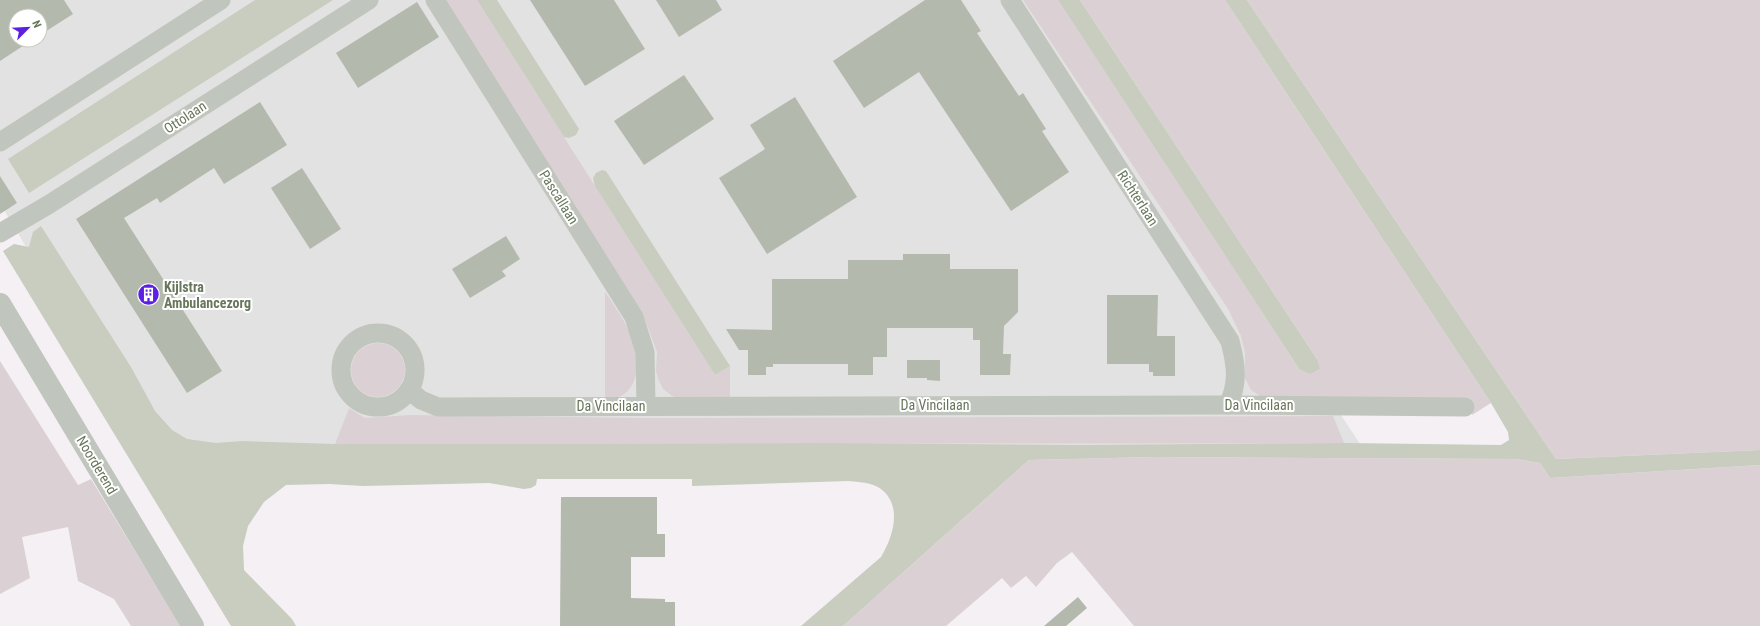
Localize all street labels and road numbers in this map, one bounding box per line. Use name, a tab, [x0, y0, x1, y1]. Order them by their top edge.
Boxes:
street label: Ottolaan	[161, 97, 209, 137]
street label: Pascallaan	[536, 167, 582, 227]
street label: Richterlaan	[1114, 168, 1162, 228]
street label: Da Vincilaan	[901, 397, 969, 413]
street label: Da Vincilaan	[1225, 397, 1293, 413]
street label: Da Vincilaan	[577, 398, 645, 414]
street label: Noorderend	[73, 433, 121, 497]

